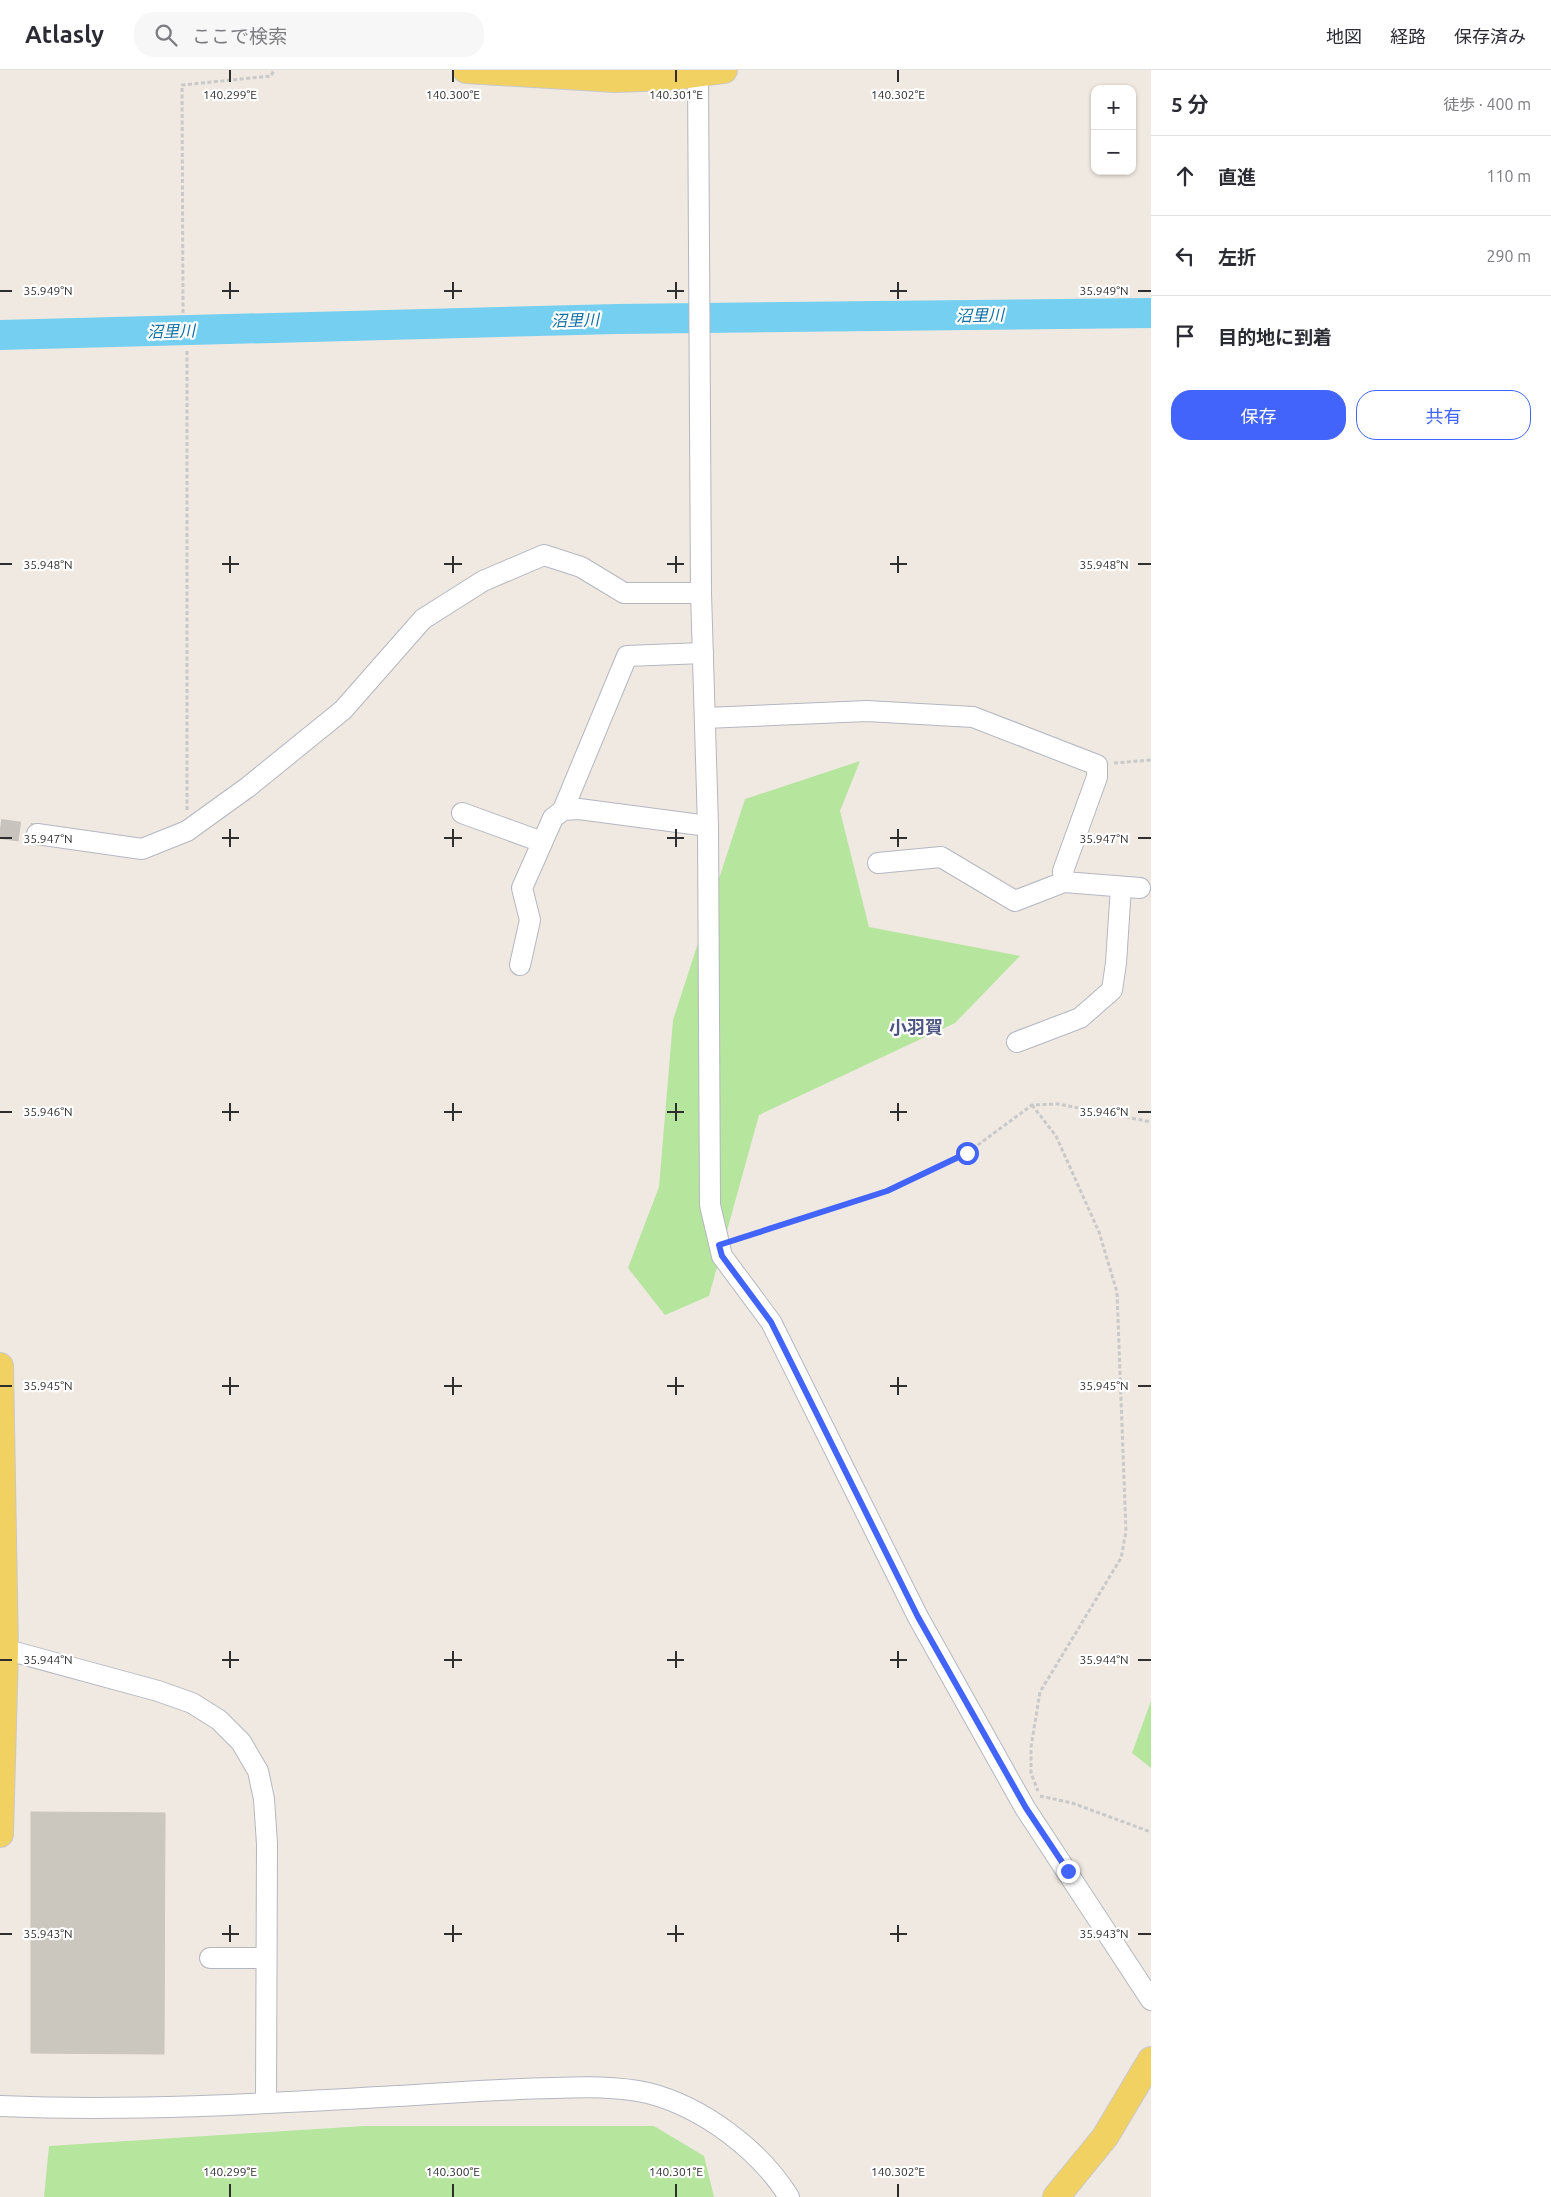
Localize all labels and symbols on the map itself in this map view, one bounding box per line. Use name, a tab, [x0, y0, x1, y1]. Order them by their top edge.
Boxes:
text: 140.299°E	[203, 88, 257, 101]
text: 140.300°E	[426, 88, 480, 101]
text: 140.301°E	[649, 88, 703, 101]
text: 140.302°E	[871, 88, 925, 101]
text: 35.949°N	[23, 284, 73, 297]
text: 35.949°N	[1079, 284, 1129, 297]
water label: 沼里川	[956, 306, 1006, 324]
water label: 沼里川	[551, 310, 601, 330]
water label: 沼里川	[147, 321, 197, 341]
text: 35.948°N	[23, 558, 73, 571]
text: 35.948°N	[1079, 558, 1129, 571]
text: 35.947°N	[23, 832, 73, 845]
text: 35.947°N	[1079, 832, 1129, 845]
district label: 小羽賀	[889, 1017, 943, 1037]
text: 35.946°N	[23, 1105, 73, 1118]
text: 35.946°N	[1079, 1105, 1129, 1118]
route start	[956, 1142, 979, 1165]
text: 35.945°N	[23, 1379, 73, 1392]
text: 35.945°N	[1079, 1379, 1129, 1392]
text: 35.944°N	[23, 1653, 73, 1666]
text: 35.944°N	[1079, 1653, 1129, 1666]
route end	[1057, 1860, 1080, 1883]
text: 35.943°N	[23, 1927, 73, 1940]
text: 35.943°N	[1079, 1927, 1129, 1940]
text: 140.299°E	[203, 2165, 257, 2178]
text: 140.300°E	[426, 2165, 480, 2178]
text: 140.301°E	[649, 2165, 703, 2178]
text: 140.302°E	[871, 2165, 925, 2178]

